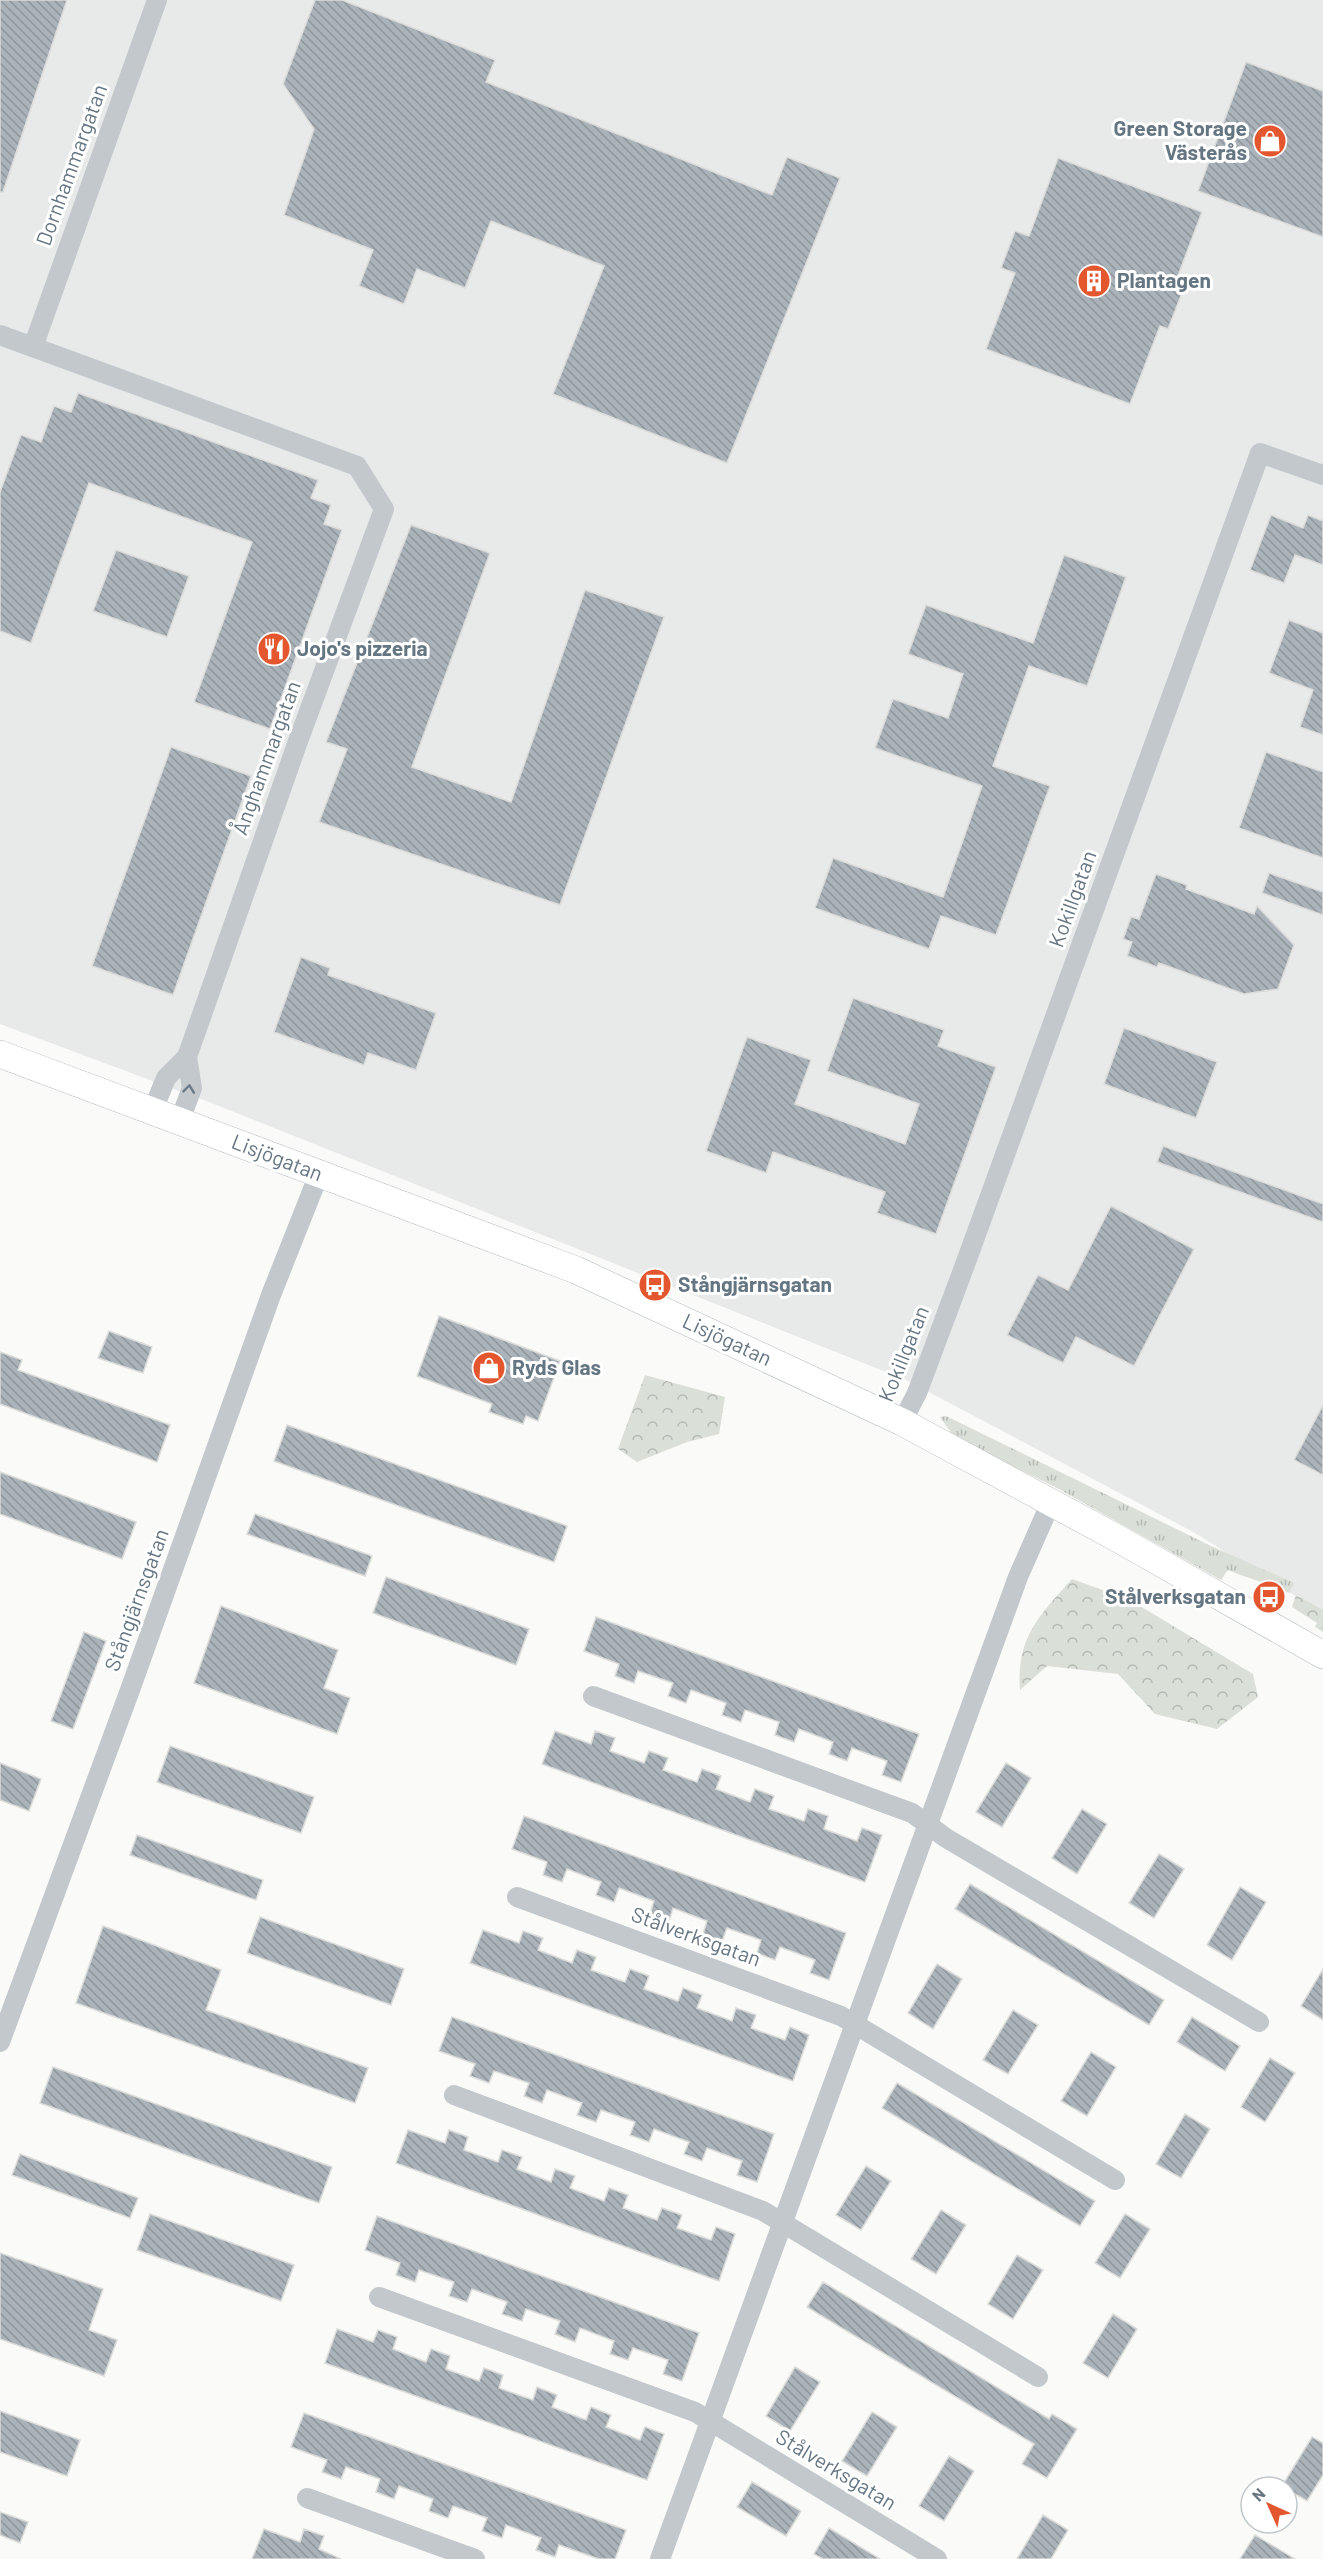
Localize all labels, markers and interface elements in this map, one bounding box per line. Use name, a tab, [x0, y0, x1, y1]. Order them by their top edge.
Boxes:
street label: Dornhammargatan	[30, 80, 111, 249]
place label: Green Storage Västerås	[1114, 115, 1247, 164]
shop icon: Green Storage Västerås	[1252, 123, 1288, 159]
building icon: Plantagen	[1076, 263, 1112, 299]
place label: Plantagen	[1117, 267, 1211, 292]
restaurant icon: Jojo's pizzeria	[256, 631, 292, 667]
place label: Jojo's pizzeria	[297, 635, 428, 660]
street label: Ånghammargatan	[226, 677, 305, 838]
street label: Kokillgatan	[1043, 847, 1101, 950]
one-way arrow	[183, 1084, 195, 1094]
street label: Lisjögatan	[229, 1128, 327, 1185]
bus stop icon: Stångjärnsgatan	[637, 1267, 673, 1303]
place label: Stångjärnsgatan	[678, 1271, 832, 1296]
street label: Kokillgatan	[872, 1302, 933, 1405]
street label: Lisjögatan	[679, 1307, 776, 1370]
shop icon: Ryds Glas	[471, 1350, 507, 1386]
place label: Ryds Glas	[512, 1354, 601, 1379]
street label: Stångjärnsgatan	[98, 1525, 173, 1674]
bus stop icon: Stålverksgatan	[1251, 1579, 1287, 1615]
place label: Stålverksgatan	[1105, 1583, 1246, 1608]
street label: Stålverksgatan	[628, 1901, 765, 1971]
street label: Stålverksgatan	[772, 2423, 902, 2514]
north arrow	[1239, 2475, 1299, 2535]
text: N	[1248, 2484, 1269, 2505]

